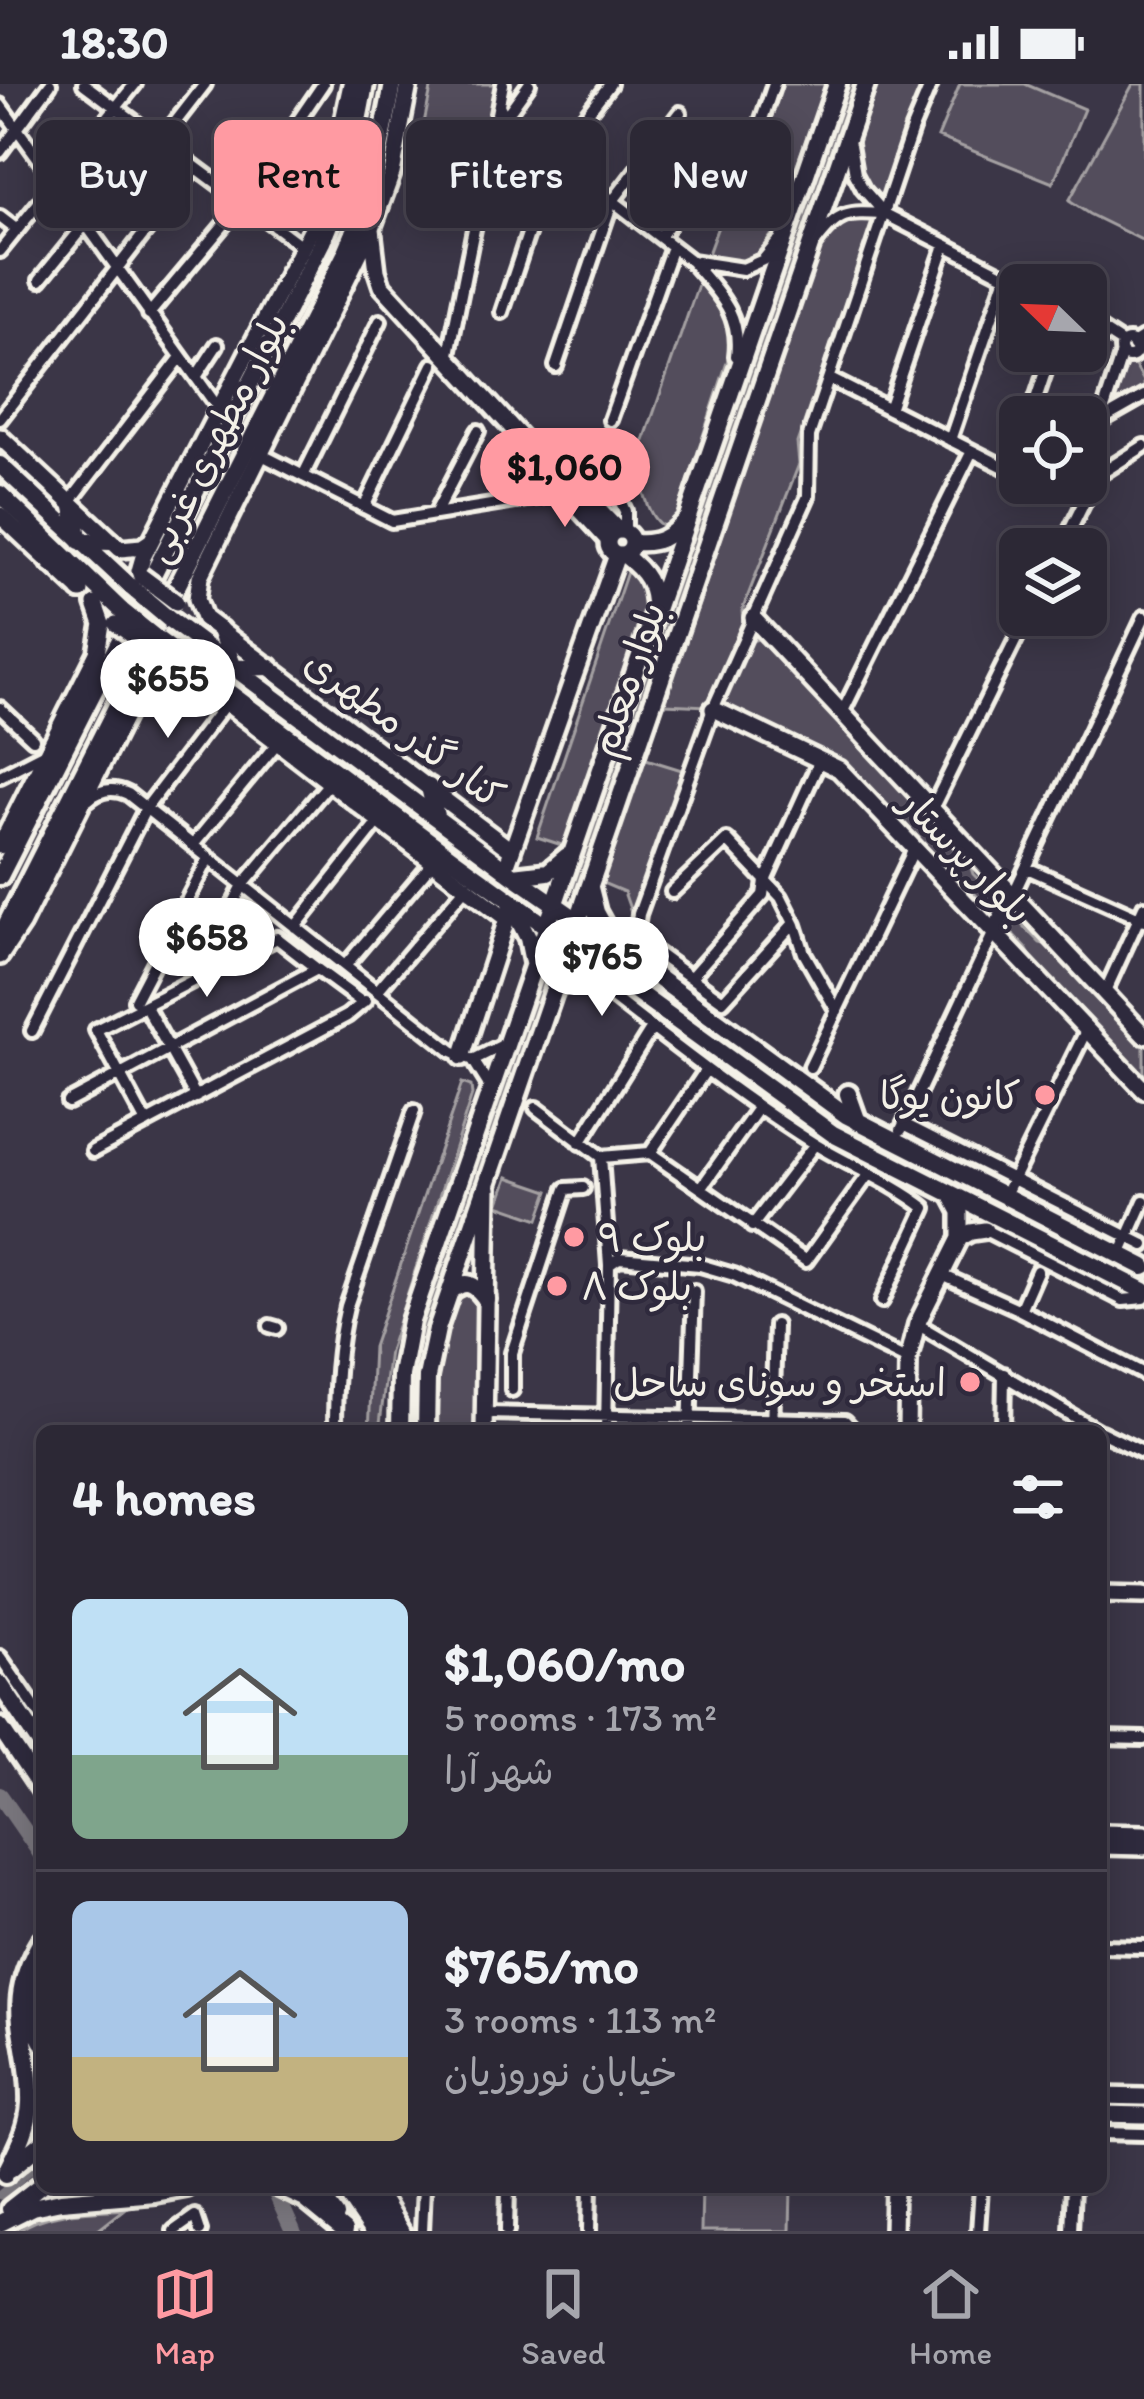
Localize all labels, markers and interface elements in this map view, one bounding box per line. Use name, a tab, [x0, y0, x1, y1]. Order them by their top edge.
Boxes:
text: 18:30	[60, 15, 169, 69]
chip: Buy	[36, 120, 190, 228]
chip: Rent	[214, 120, 382, 228]
chip: Filters	[406, 120, 606, 228]
chip: New	[630, 120, 791, 228]
north arrow	[999, 264, 1107, 372]
map controls	[999, 264, 1107, 636]
street label: بلوار مطهری غربی	[132, 304, 300, 571]
button: locate	[999, 396, 1107, 504]
pin: $1,060	[467, 428, 663, 530]
text: $1,060	[507, 443, 623, 490]
button: layers	[999, 528, 1107, 636]
street label: بلوار معلم	[579, 596, 681, 764]
street label: کنار گذر مطهری	[296, 638, 514, 819]
pin: $655	[97, 639, 239, 741]
text: $655	[127, 654, 209, 701]
street label: بلوار پرستار	[888, 777, 1042, 934]
pin: $658	[136, 898, 278, 1000]
text: $658	[166, 913, 248, 960]
pin: $765	[531, 917, 673, 1019]
text: $765	[562, 932, 642, 979]
place label: کانون یوگا	[880, 1072, 1021, 1119]
marker: کانون یوگا	[1032, 1082, 1058, 1108]
place label: بلوک ۹	[598, 1214, 706, 1263]
marker: بلوک ۹	[561, 1224, 587, 1250]
place label: بلوک ۸	[581, 1263, 692, 1312]
marker: بلوک ۸	[544, 1273, 570, 1299]
place label: استخر و سونای ساحل	[613, 1359, 946, 1406]
marker: استخر و سونای ساحل	[957, 1369, 983, 1395]
icon: filters	[1005, 1464, 1071, 1530]
text: 4 homes	[72, 1467, 256, 1528]
text: $1,060/mo	[444, 1633, 686, 1694]
icon: home	[168, 1647, 312, 1791]
text: 5 rooms · 173 m²	[444, 1694, 717, 1741]
text: شهر آرا	[444, 1747, 554, 1794]
text: $765/mo	[444, 1935, 639, 1996]
icon: home	[168, 1949, 312, 2093]
text: 3 rooms · 113 m²	[444, 1996, 716, 2043]
text: خیابان نوروزیان	[444, 2049, 678, 2096]
tab: Map	[152, 2261, 218, 2372]
tab: Saved	[521, 2261, 606, 2372]
tab: Home	[909, 2261, 992, 2372]

